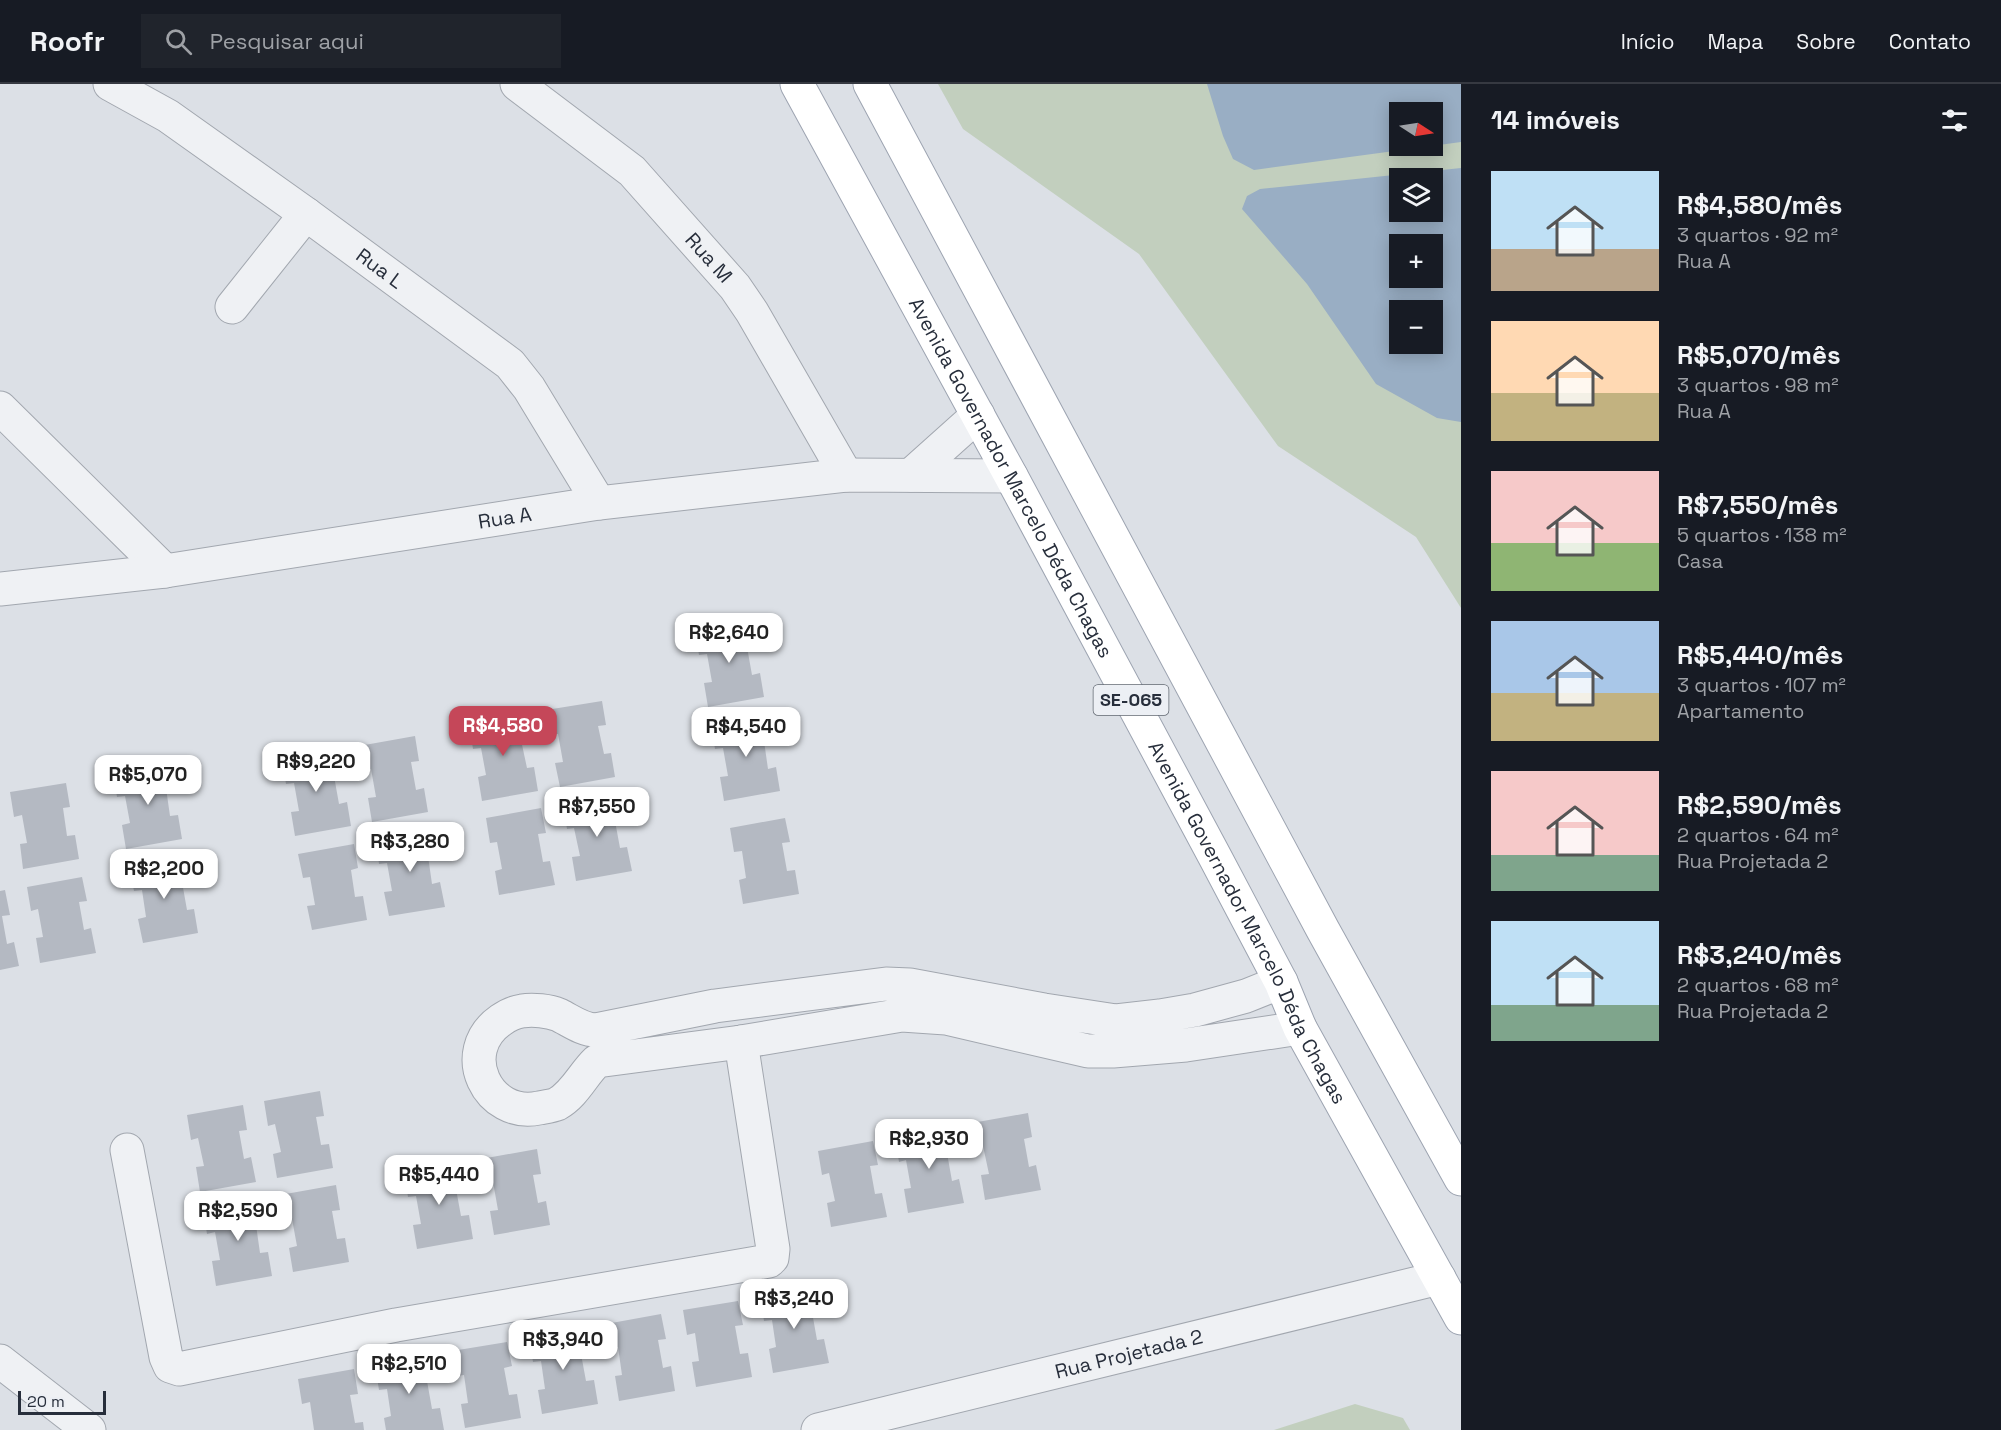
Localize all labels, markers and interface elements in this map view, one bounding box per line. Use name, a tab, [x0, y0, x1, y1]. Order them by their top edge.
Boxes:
search box	[141, 14, 561, 68]
text: Roofr	[30, 23, 105, 59]
icon: search	[162, 25, 195, 58]
text: Pesquisar aqui	[210, 27, 364, 55]
text: Início	[1621, 28, 1674, 55]
text: Mapa	[1707, 28, 1763, 55]
text: Sobre	[1796, 28, 1856, 55]
text: Contato	[1889, 28, 1971, 55]
north arrow	[1389, 102, 1443, 156]
map controls	[1389, 102, 1443, 354]
text: 14 imóveis	[1491, 103, 1620, 137]
icon: filters	[1938, 104, 1971, 137]
button: layers	[1389, 168, 1443, 222]
text: R$4,580/mês	[1677, 188, 1842, 222]
icon: home	[1539, 195, 1611, 267]
text: 3 quartos · 92 m²	[1677, 222, 1838, 248]
street label: Rua M	[680, 227, 738, 288]
button: +	[1389, 234, 1443, 288]
street label: Rua L	[351, 242, 409, 294]
text: Rua A	[1677, 248, 1731, 274]
street label: Avenida Governador Marcelo Déda Chagas	[903, 293, 1119, 662]
button: −	[1389, 300, 1443, 354]
text: R$5,070/mês	[1677, 338, 1841, 372]
icon: home	[1539, 345, 1611, 417]
text: 3 quartos · 98 m²	[1677, 372, 1839, 398]
text: Rua A	[1677, 398, 1731, 424]
text: R$7,550/mês	[1677, 488, 1838, 522]
icon: home	[1539, 495, 1611, 567]
street label: Rua A	[476, 501, 534, 535]
text: 5 quartos · 138 m²	[1677, 522, 1847, 548]
text: Casa	[1677, 548, 1723, 574]
pin: R$2,640	[674, 613, 784, 664]
text: R$2,640	[689, 619, 769, 645]
text: R$5,440/mês	[1677, 638, 1843, 672]
icon: home	[1539, 645, 1611, 717]
text: 3 quartos · 107 m²	[1677, 672, 1846, 698]
road number: SE-065	[1094, 685, 1168, 715]
text: Apartamento	[1677, 698, 1804, 724]
pin: R$4,580	[448, 706, 558, 757]
pin: R$4,540	[691, 707, 801, 758]
text: R$4,580	[463, 712, 543, 738]
text: R$4,540	[705, 713, 787, 739]
street label: Avenida Governador Marcelo Déda Chagas	[1142, 737, 1353, 1109]
pin: R$9,220	[261, 742, 371, 793]
text: R$9,220	[276, 748, 356, 774]
pin: R$5,070	[93, 755, 203, 806]
text: R$5,070	[109, 761, 187, 787]
pin: R$7,550	[542, 787, 652, 838]
text: R$2,590/mês	[1677, 788, 1842, 822]
text: R$7,550	[558, 793, 636, 819]
icon: home	[1539, 795, 1611, 867]
pin: R$3,280	[355, 822, 465, 873]
text: 2 quartos · 64 m²	[1677, 822, 1839, 848]
text: R$3,280	[370, 828, 450, 854]
text: Rua Projetada 2	[1677, 848, 1828, 874]
pin: R$2,200	[109, 849, 219, 900]
text: R$2,200	[124, 855, 204, 881]
text: R$3,240/mês	[1677, 938, 1842, 972]
icon: home	[1539, 945, 1611, 1017]
text: 2 quartos · 68 m²	[1677, 972, 1838, 998]
text: Rua Projetada 2	[1677, 998, 1828, 1024]
pin: R$2,930	[874, 1119, 984, 1170]
text: R$2,930	[889, 1125, 969, 1151]
pin: R$5,440	[384, 1155, 494, 1206]
text: R$5,440	[398, 1161, 480, 1187]
pin: R$2,590	[183, 1191, 293, 1242]
text: R$2,590	[198, 1197, 278, 1223]
pin: R$3,240	[739, 1279, 849, 1330]
text: R$3,240	[754, 1285, 834, 1311]
pin: R$3,940	[508, 1320, 618, 1371]
street label: Rua Projetada 2	[1052, 1323, 1205, 1385]
text: R$3,940	[523, 1326, 603, 1352]
pin: R$2,510	[354, 1344, 464, 1395]
text: R$2,510	[371, 1350, 447, 1376]
scale bar	[18, 1388, 106, 1416]
text: 20 m	[27, 1391, 65, 1412]

